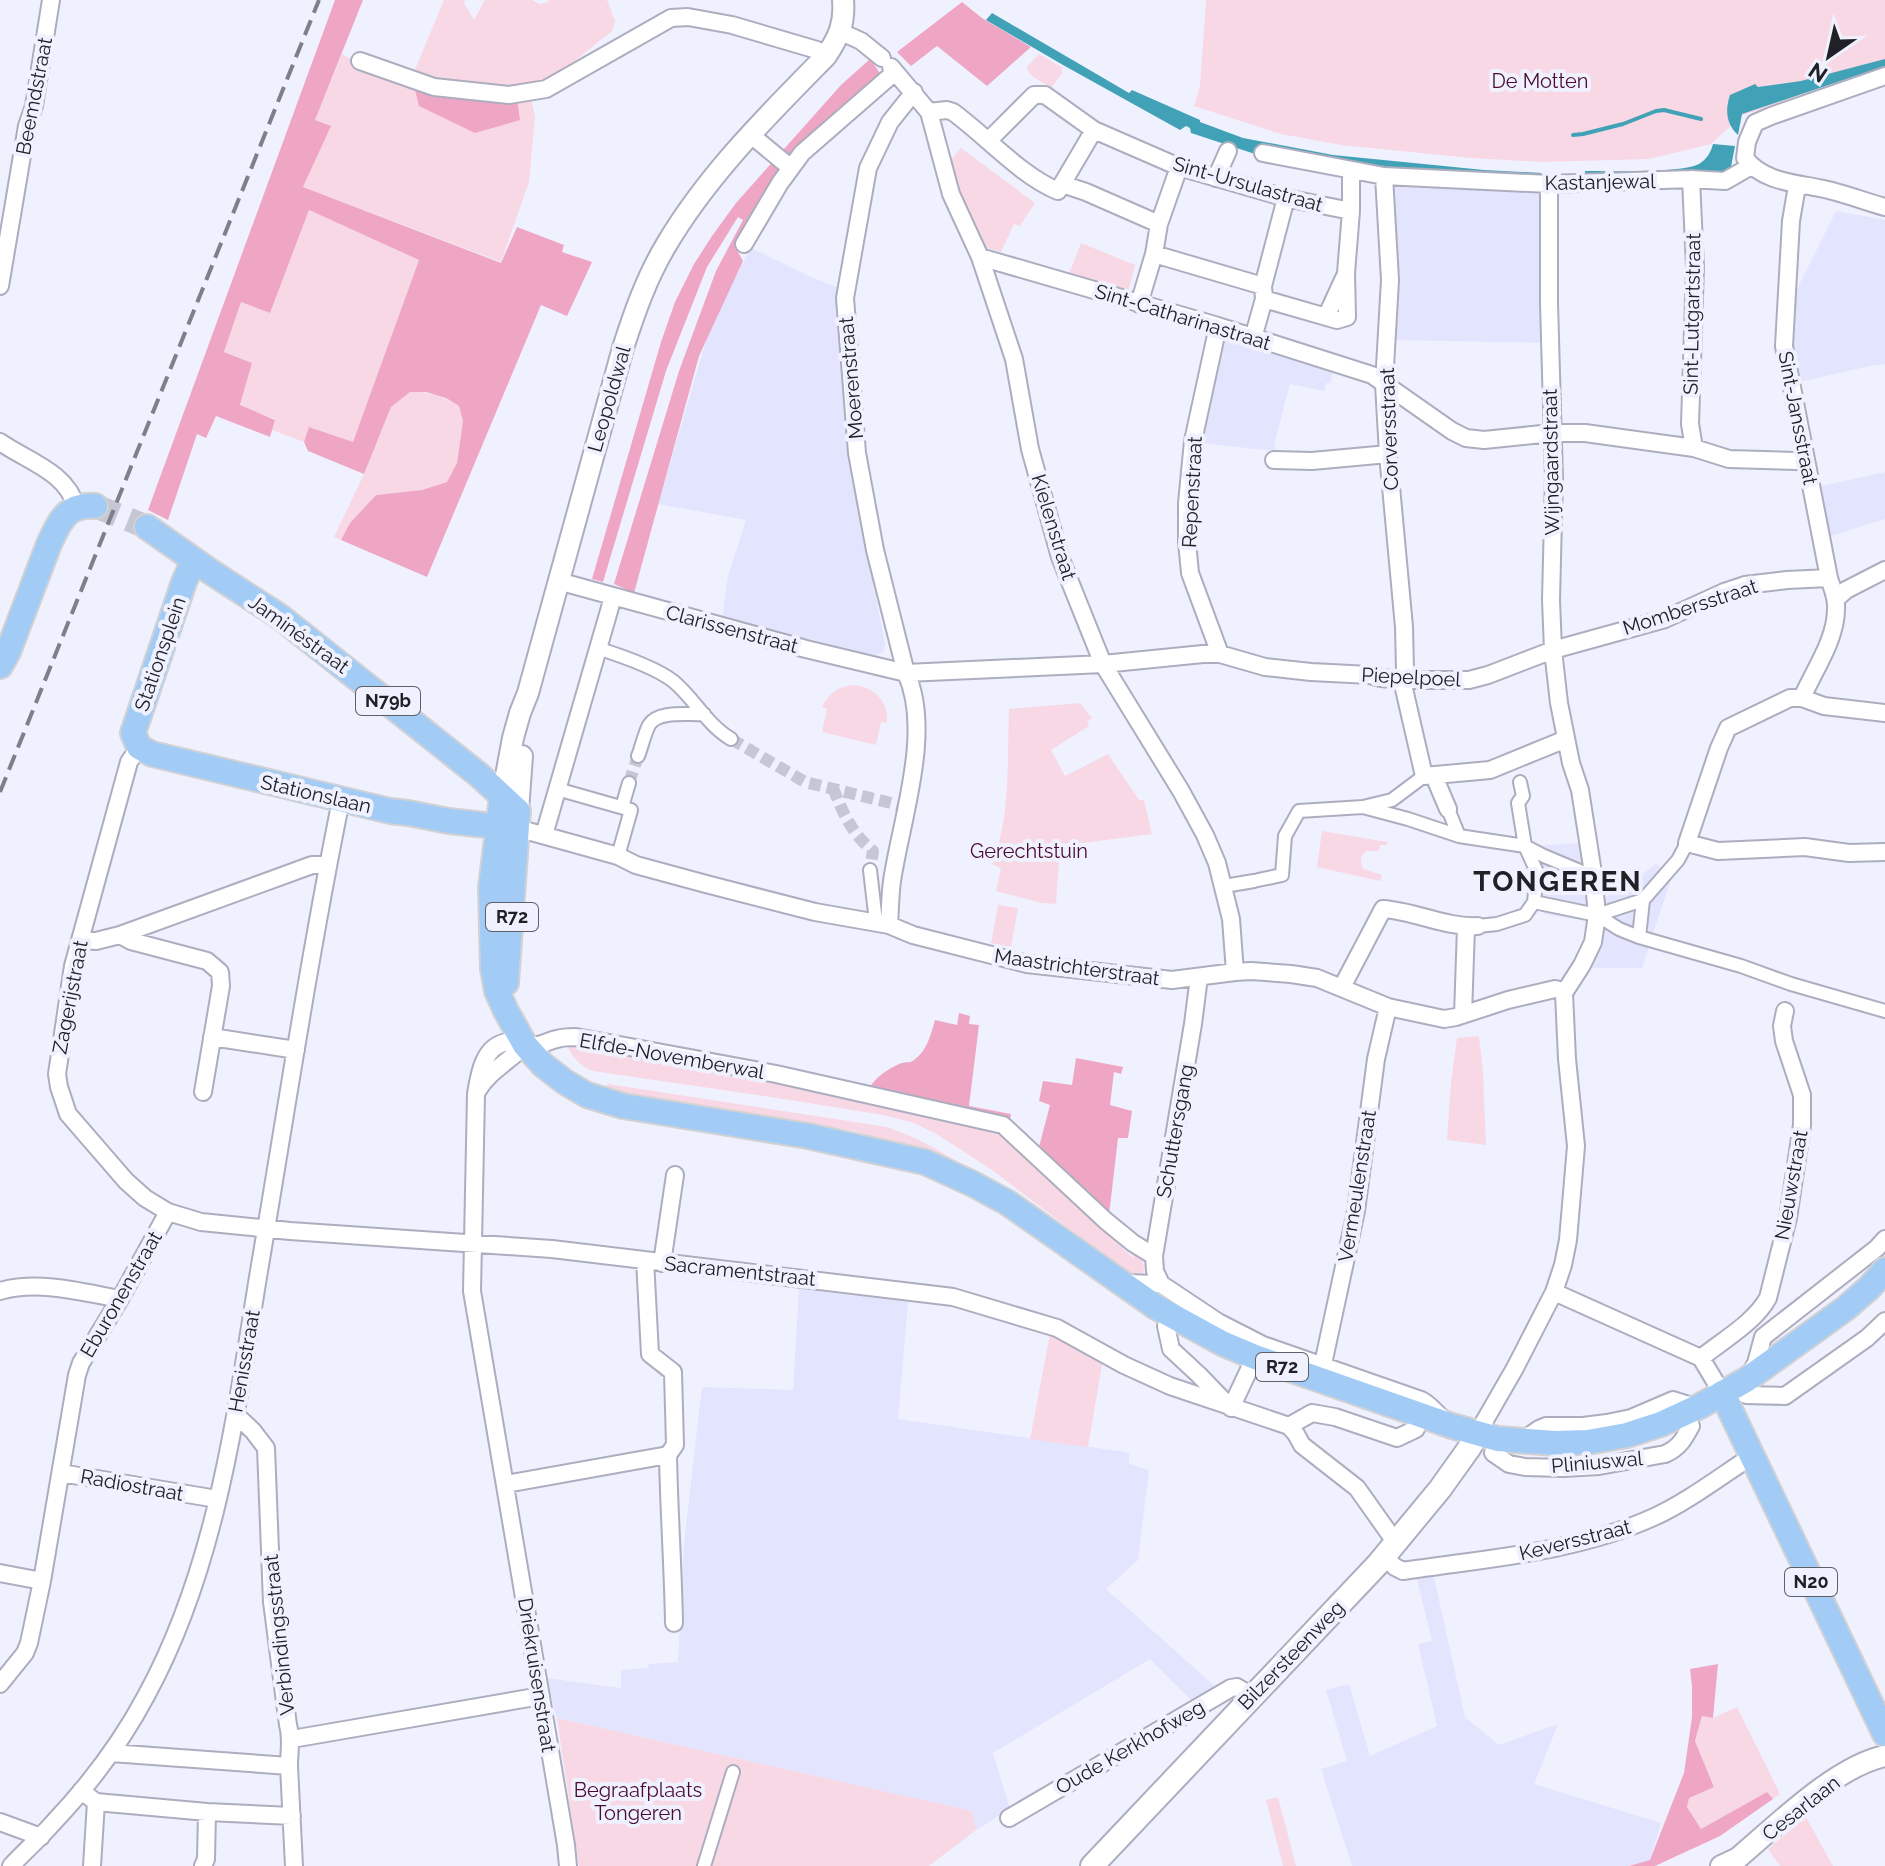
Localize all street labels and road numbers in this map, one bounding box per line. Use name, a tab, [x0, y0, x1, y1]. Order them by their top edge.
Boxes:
street label: Beemdstraat	[11, 35, 57, 157]
street label: Sint-Ursulastraat	[1170, 151, 1326, 217]
street label: Kastanjewal	[1544, 169, 1656, 195]
street label: Sint-Lutgartstraat	[1679, 233, 1705, 395]
street label: Sint-Catharinastraat	[1092, 279, 1274, 355]
street label: Moerenstraat	[834, 315, 868, 440]
street label: Leopoldwal	[582, 343, 636, 455]
street label: Sint-Jansstraat	[1773, 349, 1823, 487]
street label: Corversstraat	[1375, 367, 1403, 491]
street label: Wijngaardstraat	[1538, 388, 1564, 535]
street label: Repenstraat	[1177, 435, 1207, 549]
street label: Kielenstraat	[1027, 471, 1082, 583]
street label: Mombersstraat	[1620, 574, 1761, 640]
street label: Jaminéstraat	[244, 590, 354, 679]
street label: Stationsplein	[129, 594, 191, 714]
street label: Clarissenstraat	[663, 600, 801, 658]
street label: Piepelpoel	[1361, 662, 1462, 692]
road number: N79b	[356, 687, 420, 715]
street label: Stationslaan	[258, 770, 374, 818]
road number: R72	[486, 903, 538, 931]
street label: Zagerijstraat	[47, 938, 93, 1056]
street label: Maastrichterstraat	[993, 944, 1161, 991]
street label: Elfde-Novemberwal	[578, 1028, 767, 1084]
street label: Schuttersgang	[1151, 1062, 1199, 1200]
street label: Vermeulenstraat	[1333, 1108, 1381, 1264]
street label: Nieuwstraat	[1770, 1128, 1813, 1242]
street label: Eburonenstraat	[75, 1226, 167, 1361]
street label: Sacramentstraat	[663, 1251, 817, 1291]
street label: Henisstraat	[223, 1308, 265, 1414]
road number: R72	[1256, 1353, 1308, 1381]
street label: Pliniuswal	[1550, 1446, 1644, 1478]
street label: Radiostraat	[79, 1464, 186, 1506]
street label: Keversstraat	[1517, 1514, 1634, 1565]
street label: Verbindingsstraat	[259, 1553, 299, 1717]
road number: N20	[1785, 1568, 1837, 1596]
street label: Bilzersteenweg	[1233, 1595, 1349, 1715]
street label: Driekruisenstraat	[513, 1596, 561, 1754]
street label: Oude Kerkhofweg	[1051, 1695, 1209, 1799]
street label: Cesarlaan	[1757, 1770, 1845, 1846]

